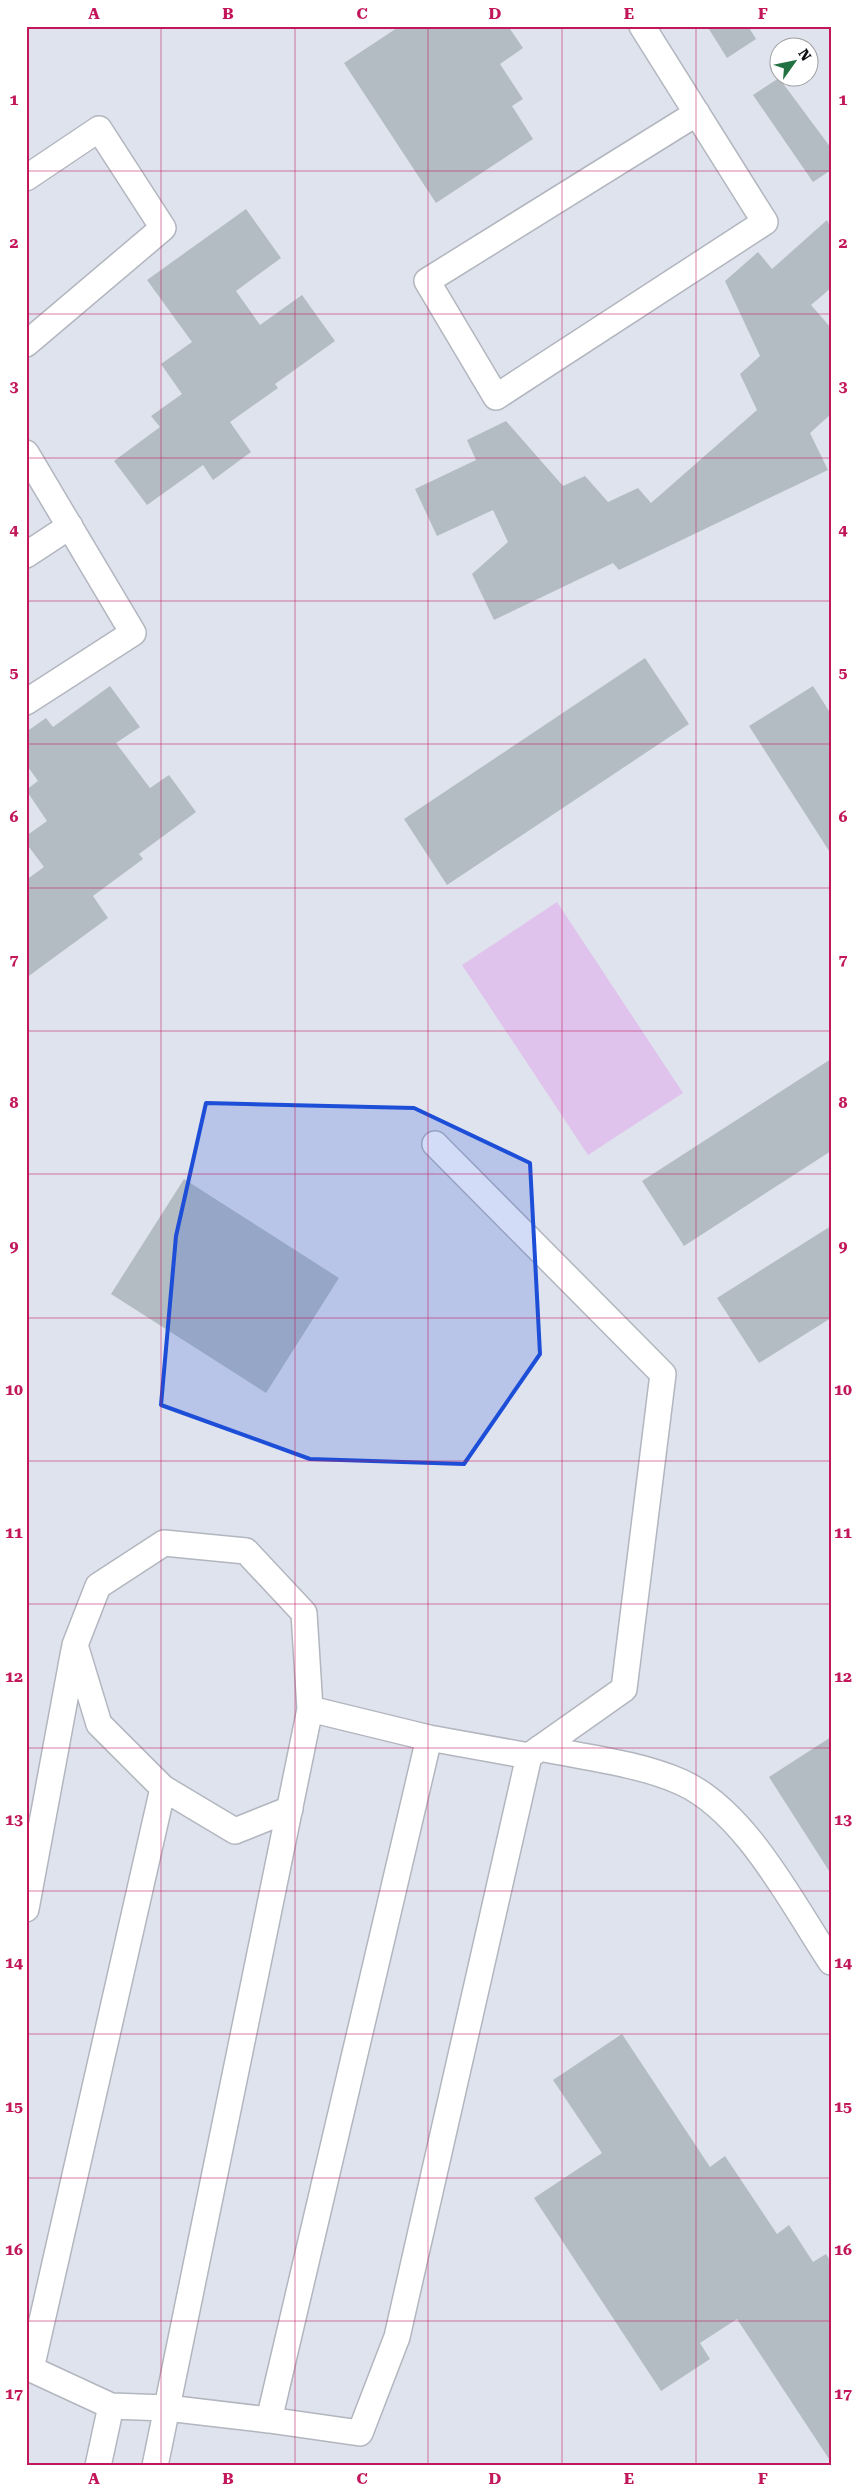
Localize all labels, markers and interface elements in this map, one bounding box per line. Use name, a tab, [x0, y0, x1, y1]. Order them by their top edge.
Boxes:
text: A	[88, 4, 100, 23]
text: B	[222, 4, 234, 23]
text: C	[356, 4, 368, 23]
text: D	[489, 4, 502, 23]
text: E	[624, 4, 634, 23]
text: F	[758, 4, 768, 23]
north arrow	[770, 38, 820, 88]
text: N	[795, 46, 815, 64]
text: 1	[10, 90, 19, 109]
text: 1	[839, 90, 848, 109]
text: 2	[10, 233, 19, 252]
text: 2	[839, 233, 848, 252]
text: 3	[10, 377, 19, 396]
text: 3	[839, 377, 848, 396]
text: 4	[10, 520, 19, 539]
text: 4	[839, 520, 848, 539]
text: 5	[10, 663, 19, 682]
text: 5	[839, 663, 848, 682]
text: 6	[10, 807, 19, 826]
text: 6	[839, 807, 848, 826]
text: 7	[10, 950, 19, 969]
text: 7	[839, 950, 848, 969]
text: 8	[10, 1093, 19, 1112]
text: 8	[839, 1093, 848, 1112]
text: 9	[10, 1237, 19, 1256]
text: 9	[839, 1237, 848, 1256]
text: 10	[5, 1380, 23, 1399]
text: 10	[834, 1380, 852, 1399]
text: 11	[5, 1523, 23, 1542]
text: 11	[834, 1523, 852, 1542]
text: 12	[5, 1667, 23, 1686]
text: 12	[834, 1667, 852, 1686]
text: 13	[5, 1810, 23, 1829]
text: 13	[834, 1810, 852, 1829]
text: 14	[5, 1953, 23, 1972]
text: 14	[834, 1953, 852, 1972]
text: 15	[5, 2097, 23, 2116]
text: 15	[834, 2097, 852, 2116]
text: 16	[5, 2240, 23, 2259]
text: 16	[834, 2240, 852, 2259]
text: 17	[5, 2384, 23, 2403]
text: 17	[834, 2384, 852, 2403]
text: A	[88, 2469, 100, 2488]
text: B	[222, 2469, 234, 2488]
text: C	[356, 2469, 368, 2488]
text: D	[489, 2469, 502, 2488]
text: E	[624, 2469, 634, 2488]
text: F	[758, 2469, 768, 2488]

